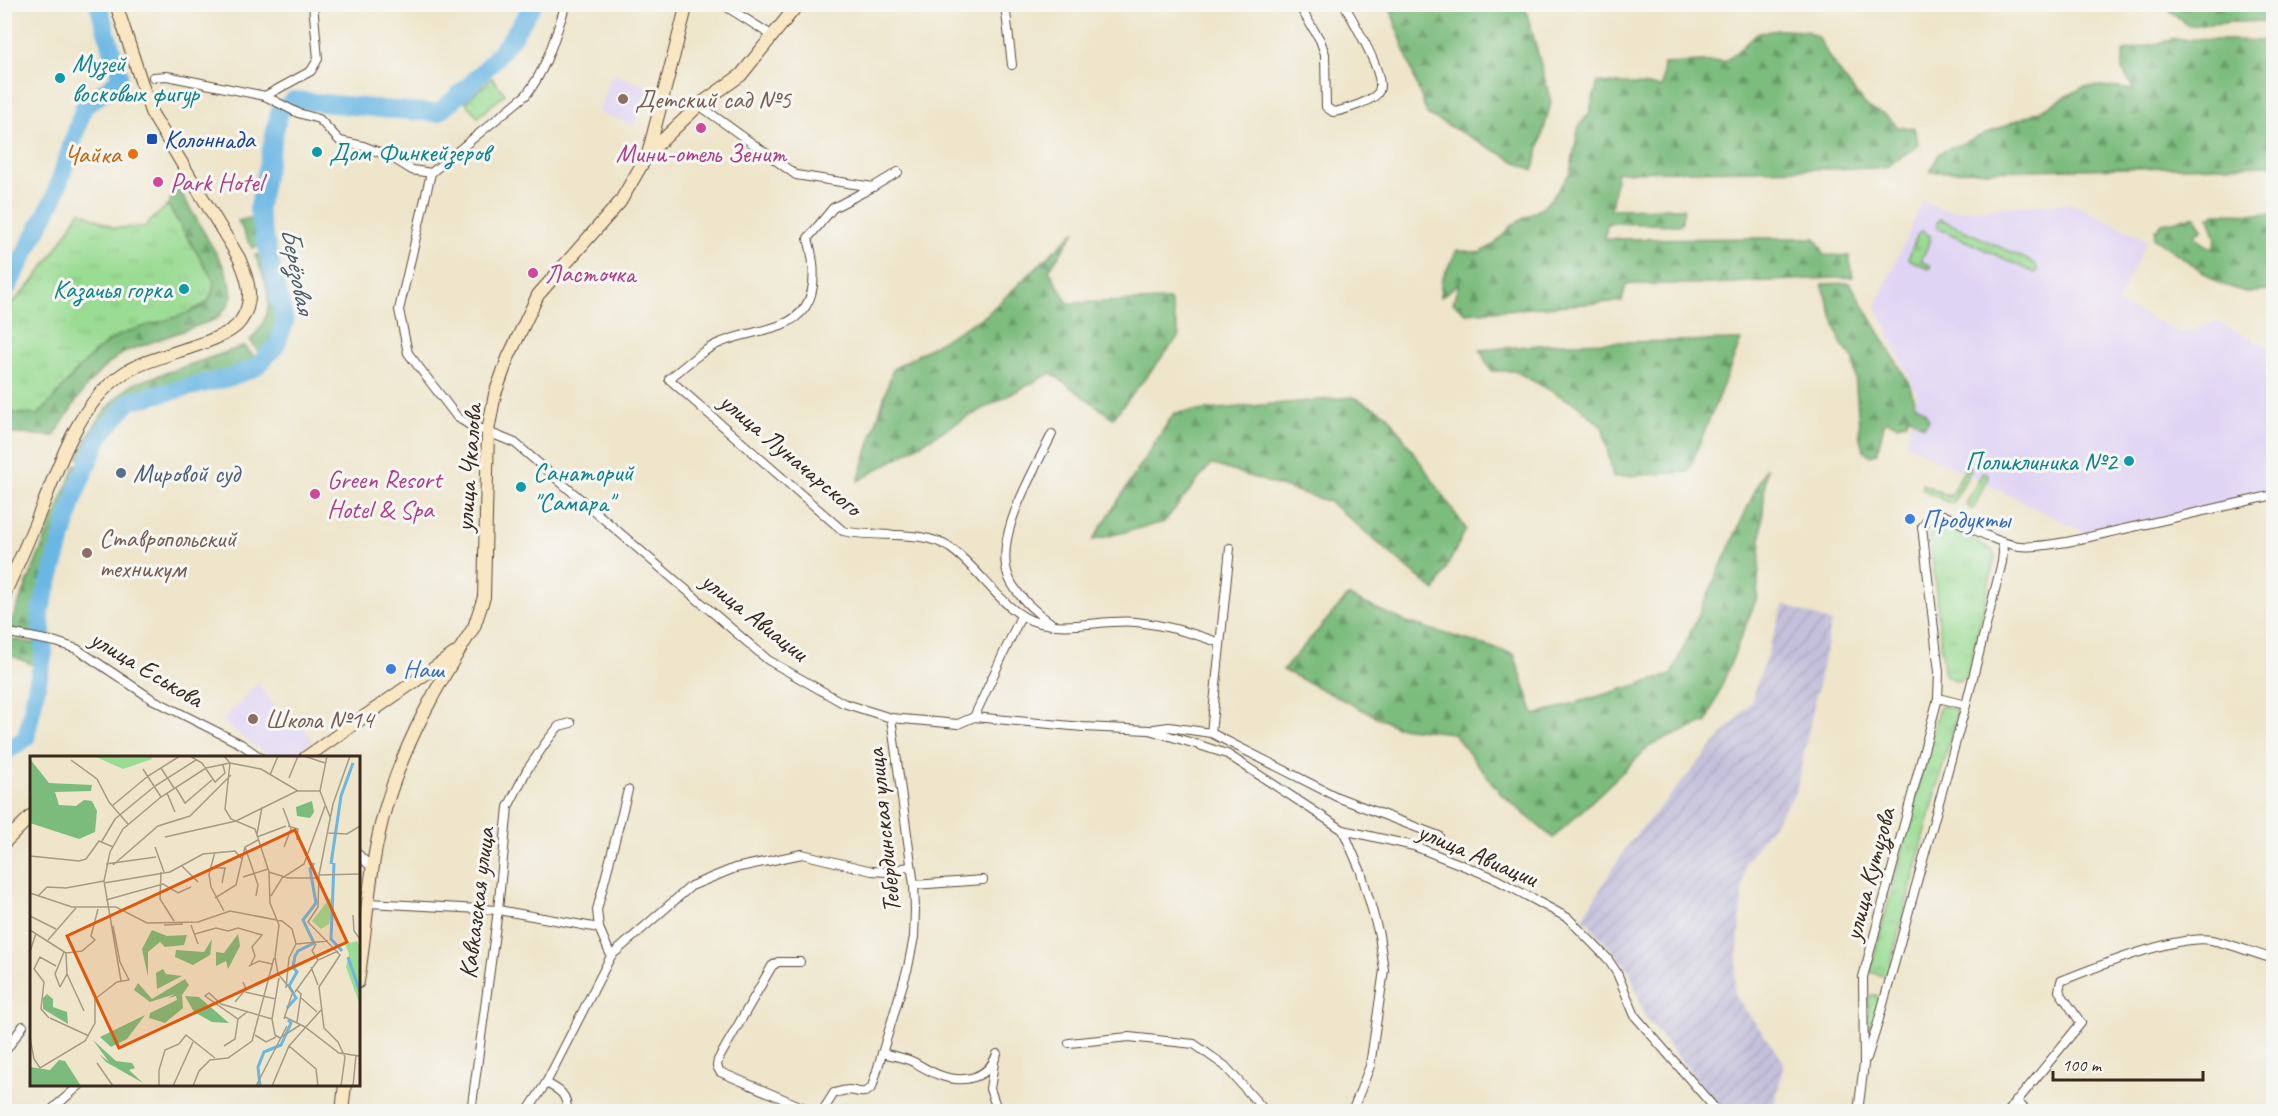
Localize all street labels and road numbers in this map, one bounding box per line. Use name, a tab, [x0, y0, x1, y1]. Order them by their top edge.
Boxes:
street label: улица Луначарского	[711, 384, 871, 525]
street label: улица Чкалова	[447, 401, 490, 535]
street label: улица Авиации	[693, 563, 816, 669]
street label: улица Еськова	[83, 621, 210, 716]
street label: Тебердинская улица	[858, 746, 909, 915]
street label: улица Кутузова	[1835, 803, 1904, 946]
street label: улица Авиации	[1411, 814, 1544, 895]
street label: Кавказская улица	[451, 824, 502, 981]

